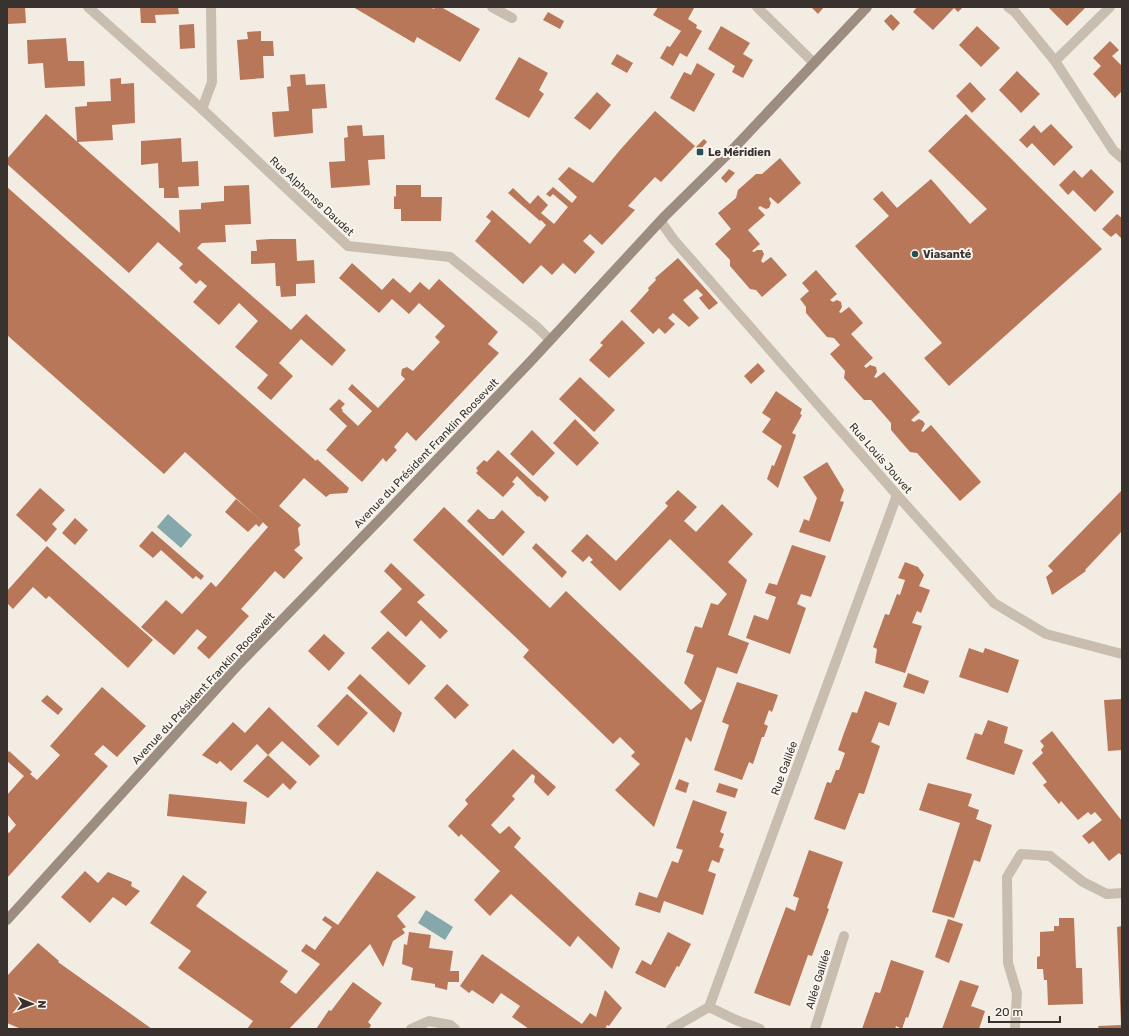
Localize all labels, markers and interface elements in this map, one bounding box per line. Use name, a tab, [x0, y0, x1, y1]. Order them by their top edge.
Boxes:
place label: Le Méridien	[708, 146, 771, 159]
marker: Le Méridien	[695, 147, 705, 157]
street label: Rue Alphonse Daudet	[267, 154, 357, 239]
place label: Viasanté	[923, 248, 972, 261]
marker: Viasanté	[910, 249, 920, 259]
street label: Avenue du Président Franklin Roosevelt	[351, 375, 502, 531]
street label: Rue Louis Jouvet	[847, 421, 915, 497]
street label: Avenue du Président Franklin Roosevelt	[129, 609, 278, 767]
street label: Rue Galilée	[769, 739, 800, 797]
street label: Allée Galilée	[803, 948, 834, 1011]
north arrow	[12, 984, 52, 1024]
scale bar	[989, 998, 1060, 1024]
text: N	[35, 1000, 48, 1009]
text: 20 m	[995, 1005, 1023, 1019]

